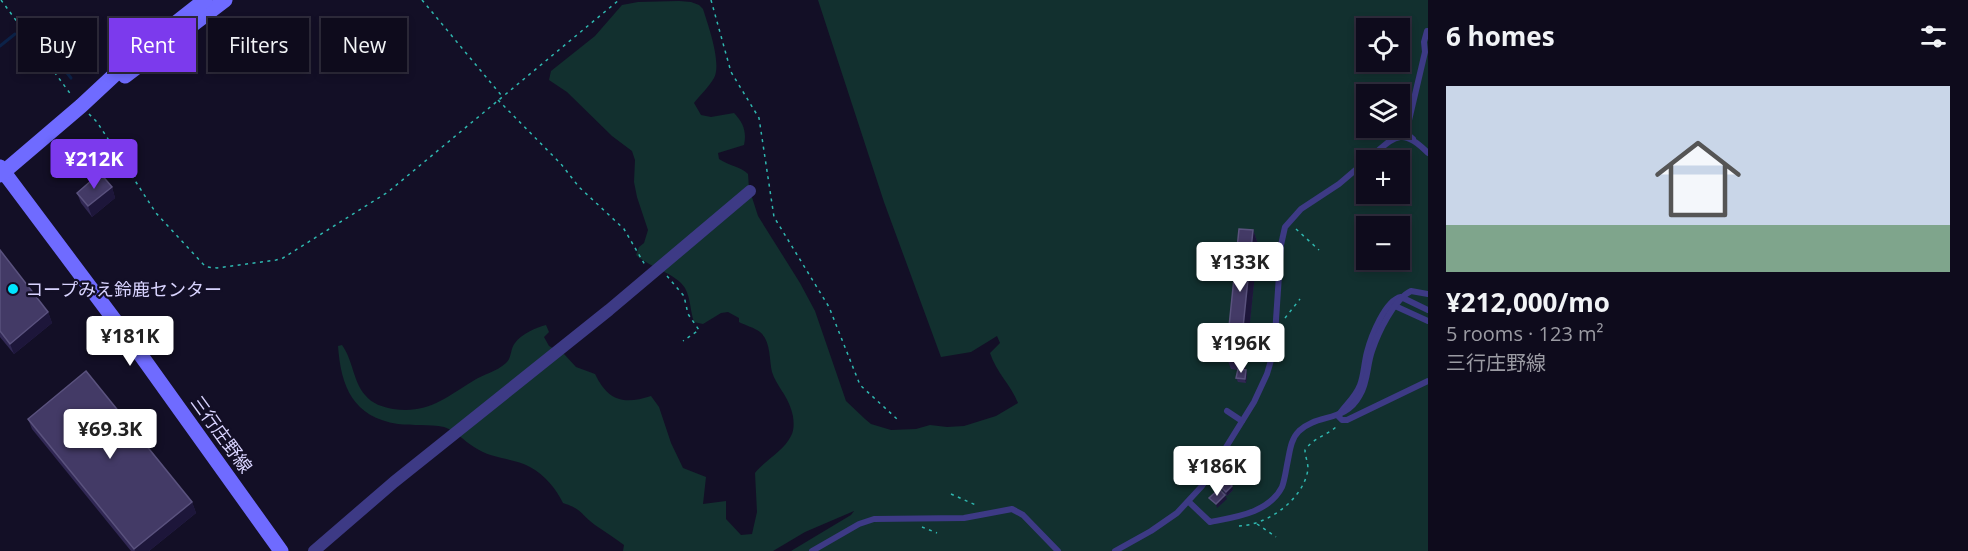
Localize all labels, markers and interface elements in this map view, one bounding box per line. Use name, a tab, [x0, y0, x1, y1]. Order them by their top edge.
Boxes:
chip: Buy	[18, 18, 97, 72]
chip: Rent	[109, 18, 196, 72]
chip: Filters	[208, 18, 309, 72]
chip: New	[321, 18, 407, 72]
map controls	[1356, 18, 1410, 270]
button: locate	[1356, 18, 1410, 72]
text: 6 homes	[1446, 18, 1555, 54]
icon: filters	[1917, 20, 1950, 53]
button: layers	[1356, 84, 1410, 138]
icon: home	[1644, 125, 1752, 233]
pin: ¥212K	[52, 139, 136, 190]
text: ¥212K	[64, 145, 124, 172]
button: +	[1356, 150, 1410, 204]
button: −	[1356, 216, 1410, 270]
pin: ¥133K	[1198, 242, 1282, 293]
text: ¥133K	[1210, 248, 1270, 275]
place label: コープみえ鈴鹿センター	[25, 277, 222, 301]
marker: コープみえ鈴鹿センター	[6, 282, 20, 296]
text: ¥212,000/mo	[1446, 284, 1610, 320]
pin: ¥181K	[88, 316, 172, 367]
text: 5 rooms · 123 m²	[1446, 320, 1604, 347]
text: ¥181K	[100, 322, 160, 349]
pin: ¥196K	[1199, 323, 1283, 374]
text: ¥196K	[1211, 329, 1271, 356]
text: 三行庄野線	[1446, 349, 1546, 376]
street label: 三行庄野線	[186, 391, 258, 477]
pin: ¥69.3K	[61, 409, 159, 460]
text: ¥69.3K	[78, 415, 142, 442]
pin: ¥186K	[1175, 446, 1259, 497]
text: ¥186K	[1187, 452, 1247, 479]

